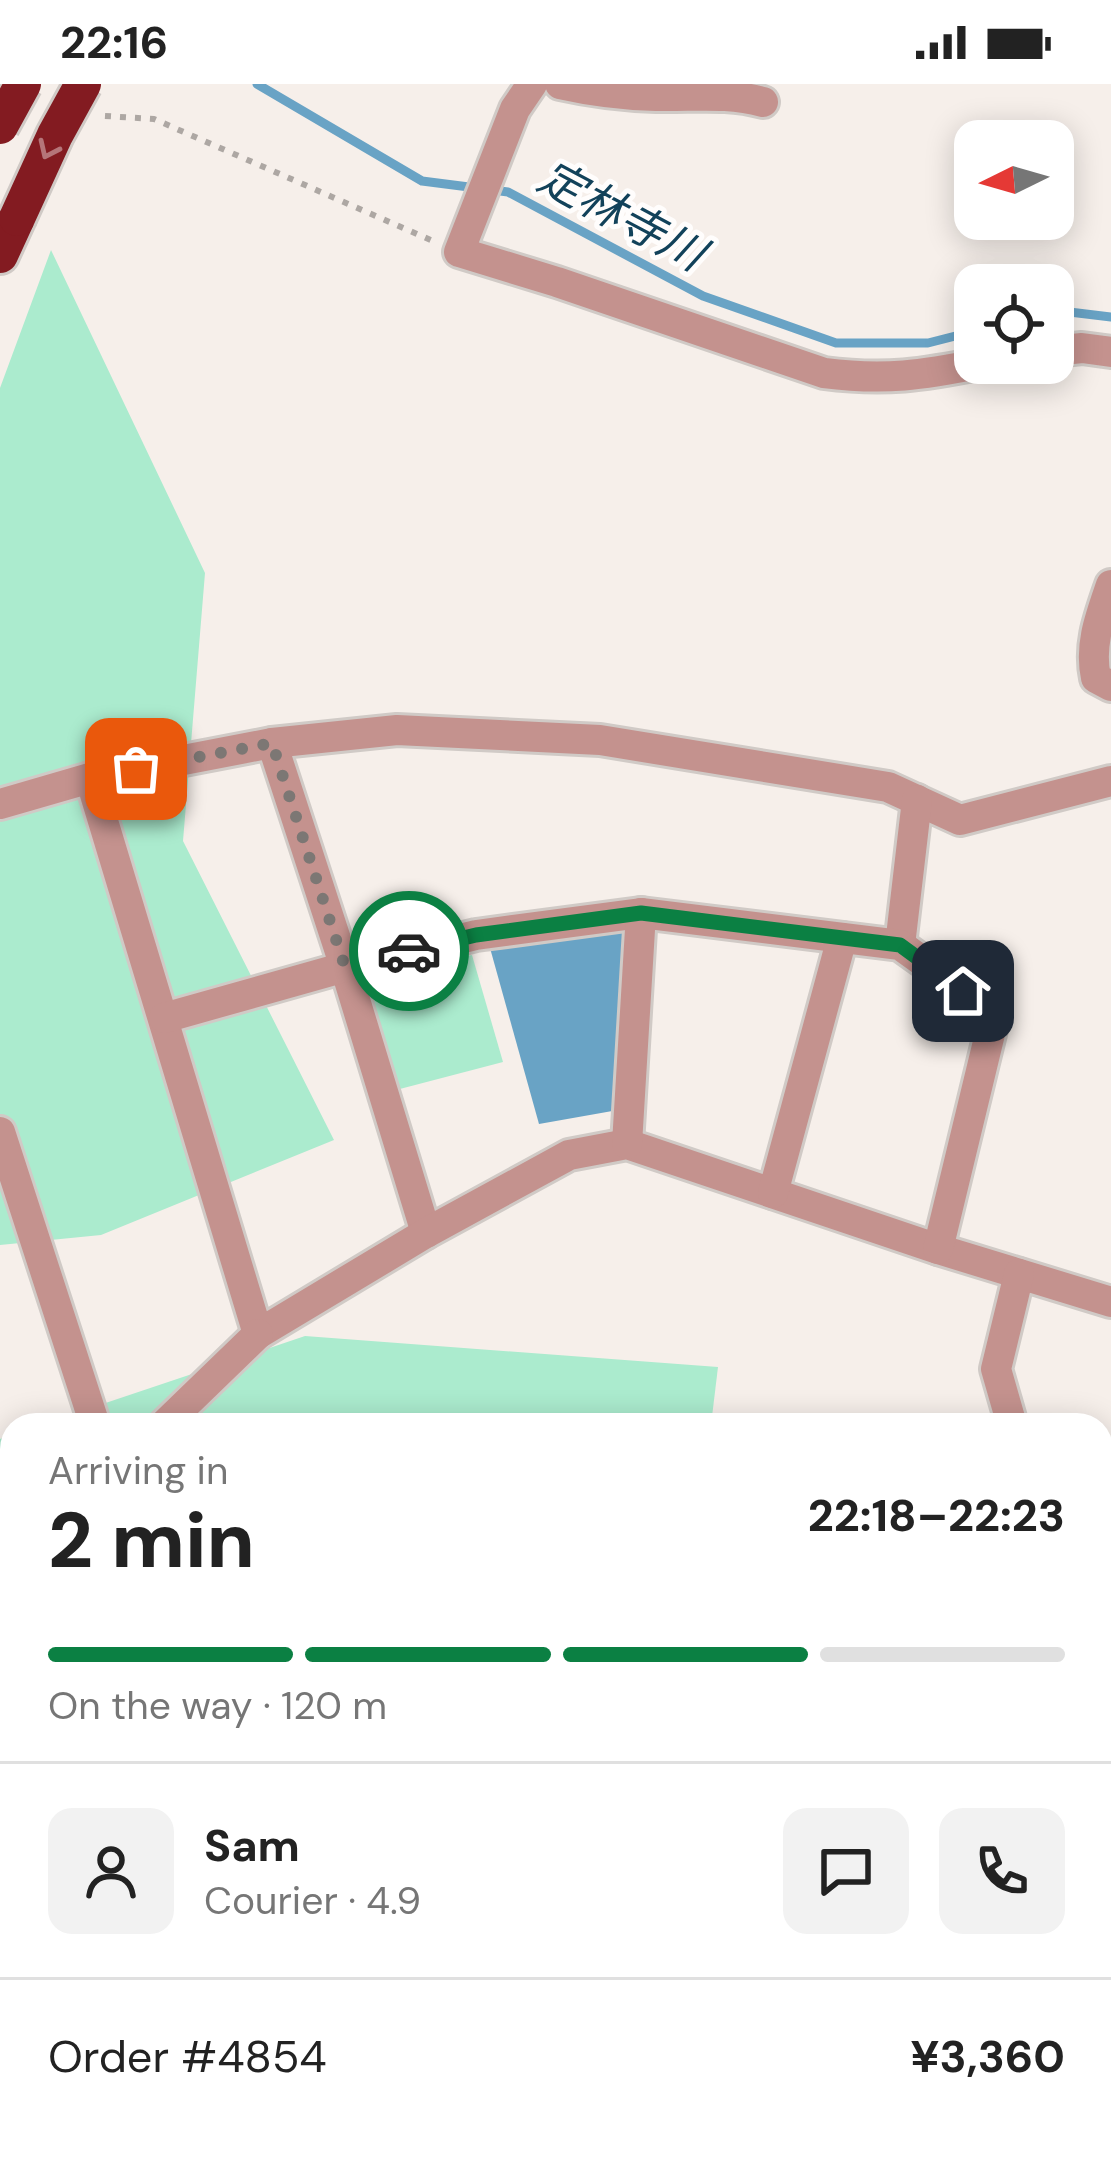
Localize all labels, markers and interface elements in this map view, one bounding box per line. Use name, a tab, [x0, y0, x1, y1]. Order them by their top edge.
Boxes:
text: 22:16	[60, 13, 168, 72]
north arrow	[954, 120, 1074, 240]
map controls	[954, 120, 1074, 384]
one-way arrow	[39, 138, 62, 159]
water label: 定林寺川	[528, 147, 719, 286]
button: locate	[954, 264, 1074, 384]
pin	[85, 718, 187, 820]
icon: bag	[103, 736, 169, 802]
courier	[349, 891, 469, 1011]
icon: car	[376, 918, 442, 984]
pin	[912, 940, 1014, 1042]
icon: home	[930, 958, 996, 1024]
text: Arriving in	[48, 1445, 228, 1496]
text: 22:18–22:23	[808, 1486, 1065, 1545]
text: 2 min	[48, 1490, 255, 1591]
text: On the way · 120 m	[48, 1680, 387, 1731]
button: person	[48, 1808, 174, 1934]
button: chat	[783, 1808, 909, 1934]
button: phone	[939, 1808, 1065, 1934]
text: Sam	[204, 1816, 300, 1875]
text: Courier · 4.9	[204, 1875, 421, 1926]
text: Order #4854	[48, 2027, 327, 2086]
text: ¥3,360	[910, 2027, 1065, 2086]

